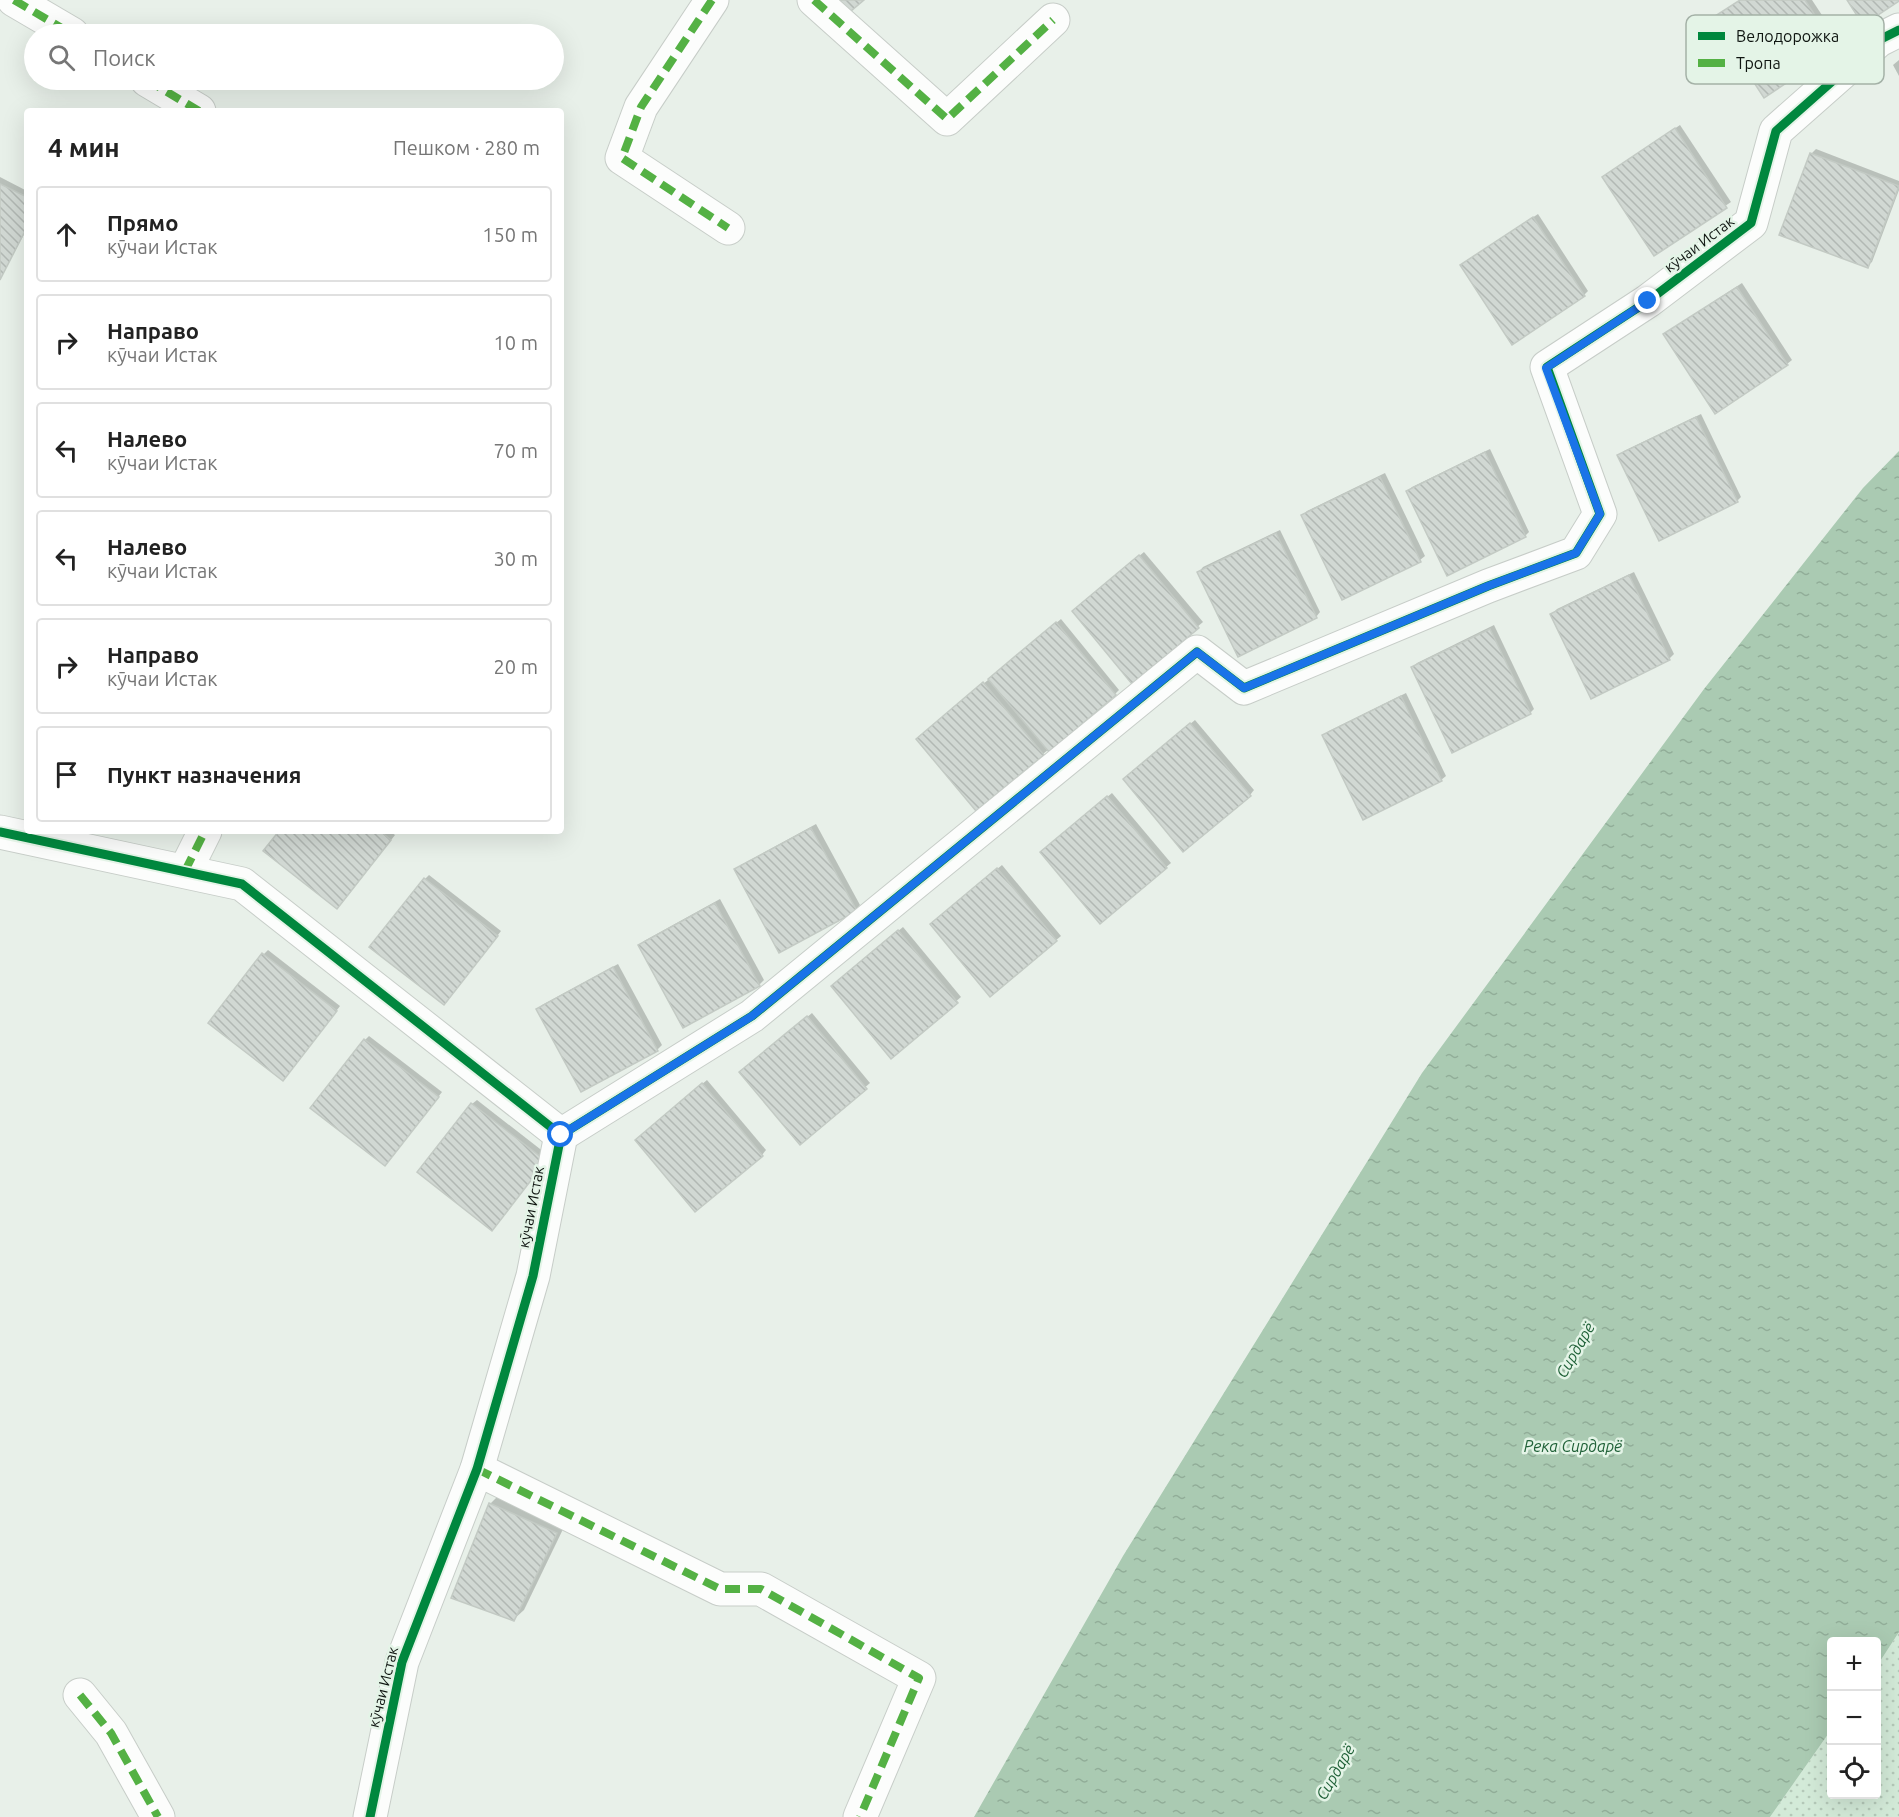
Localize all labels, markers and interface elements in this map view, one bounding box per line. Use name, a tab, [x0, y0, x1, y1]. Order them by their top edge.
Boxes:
legend	[1686, 15, 1884, 84]
search box	[24, 24, 564, 90]
text: Велодорожка	[1736, 27, 1839, 45]
icon: search	[45, 41, 78, 74]
text: Поиск	[93, 45, 156, 70]
text: Тропа	[1736, 54, 1781, 72]
text: 4 мин	[48, 133, 120, 162]
text: Пешком · 280 m	[393, 136, 540, 159]
text: Прямо	[107, 210, 178, 235]
street label: кӯчаи Истак	[1661, 212, 1737, 276]
icon: ahead	[50, 218, 83, 251]
text: 150 m	[482, 223, 538, 246]
text: кӯчаи Истак	[107, 235, 217, 258]
route end	[1634, 287, 1660, 313]
text: Направо	[107, 318, 199, 343]
icon: right	[50, 326, 83, 359]
text: 10 m	[494, 331, 538, 354]
text: кӯчаи Истак	[107, 343, 217, 366]
text: Налево	[107, 426, 187, 451]
icon: left	[50, 434, 83, 467]
text: 70 m	[494, 439, 538, 462]
text: кӯчаи Истак	[107, 451, 217, 474]
text: Налево	[107, 534, 187, 559]
icon: left	[50, 542, 83, 575]
text: 30 m	[494, 547, 538, 570]
text: кӯчаи Истак	[107, 559, 217, 582]
text: Направо	[107, 642, 199, 667]
icon: right	[50, 650, 83, 683]
text: 20 m	[494, 655, 538, 678]
text: кӯчаи Истак	[107, 667, 217, 690]
icon: arrive	[50, 758, 83, 791]
text: Пункт назначения	[107, 762, 301, 787]
route start	[547, 1121, 573, 1147]
street label: кӯчаи Истак	[515, 1164, 547, 1249]
water label: Сирдарё	[1552, 1319, 1598, 1381]
water label: Река Сирдарё	[1524, 1437, 1622, 1455]
map controls	[1827, 1637, 1881, 1799]
button: +	[1827, 1637, 1881, 1691]
street label: кӯчаи Истак	[365, 1644, 401, 1729]
button: −	[1827, 1691, 1881, 1745]
water label: Сирдарё	[1312, 1741, 1358, 1803]
button: locate	[1827, 1745, 1881, 1799]

